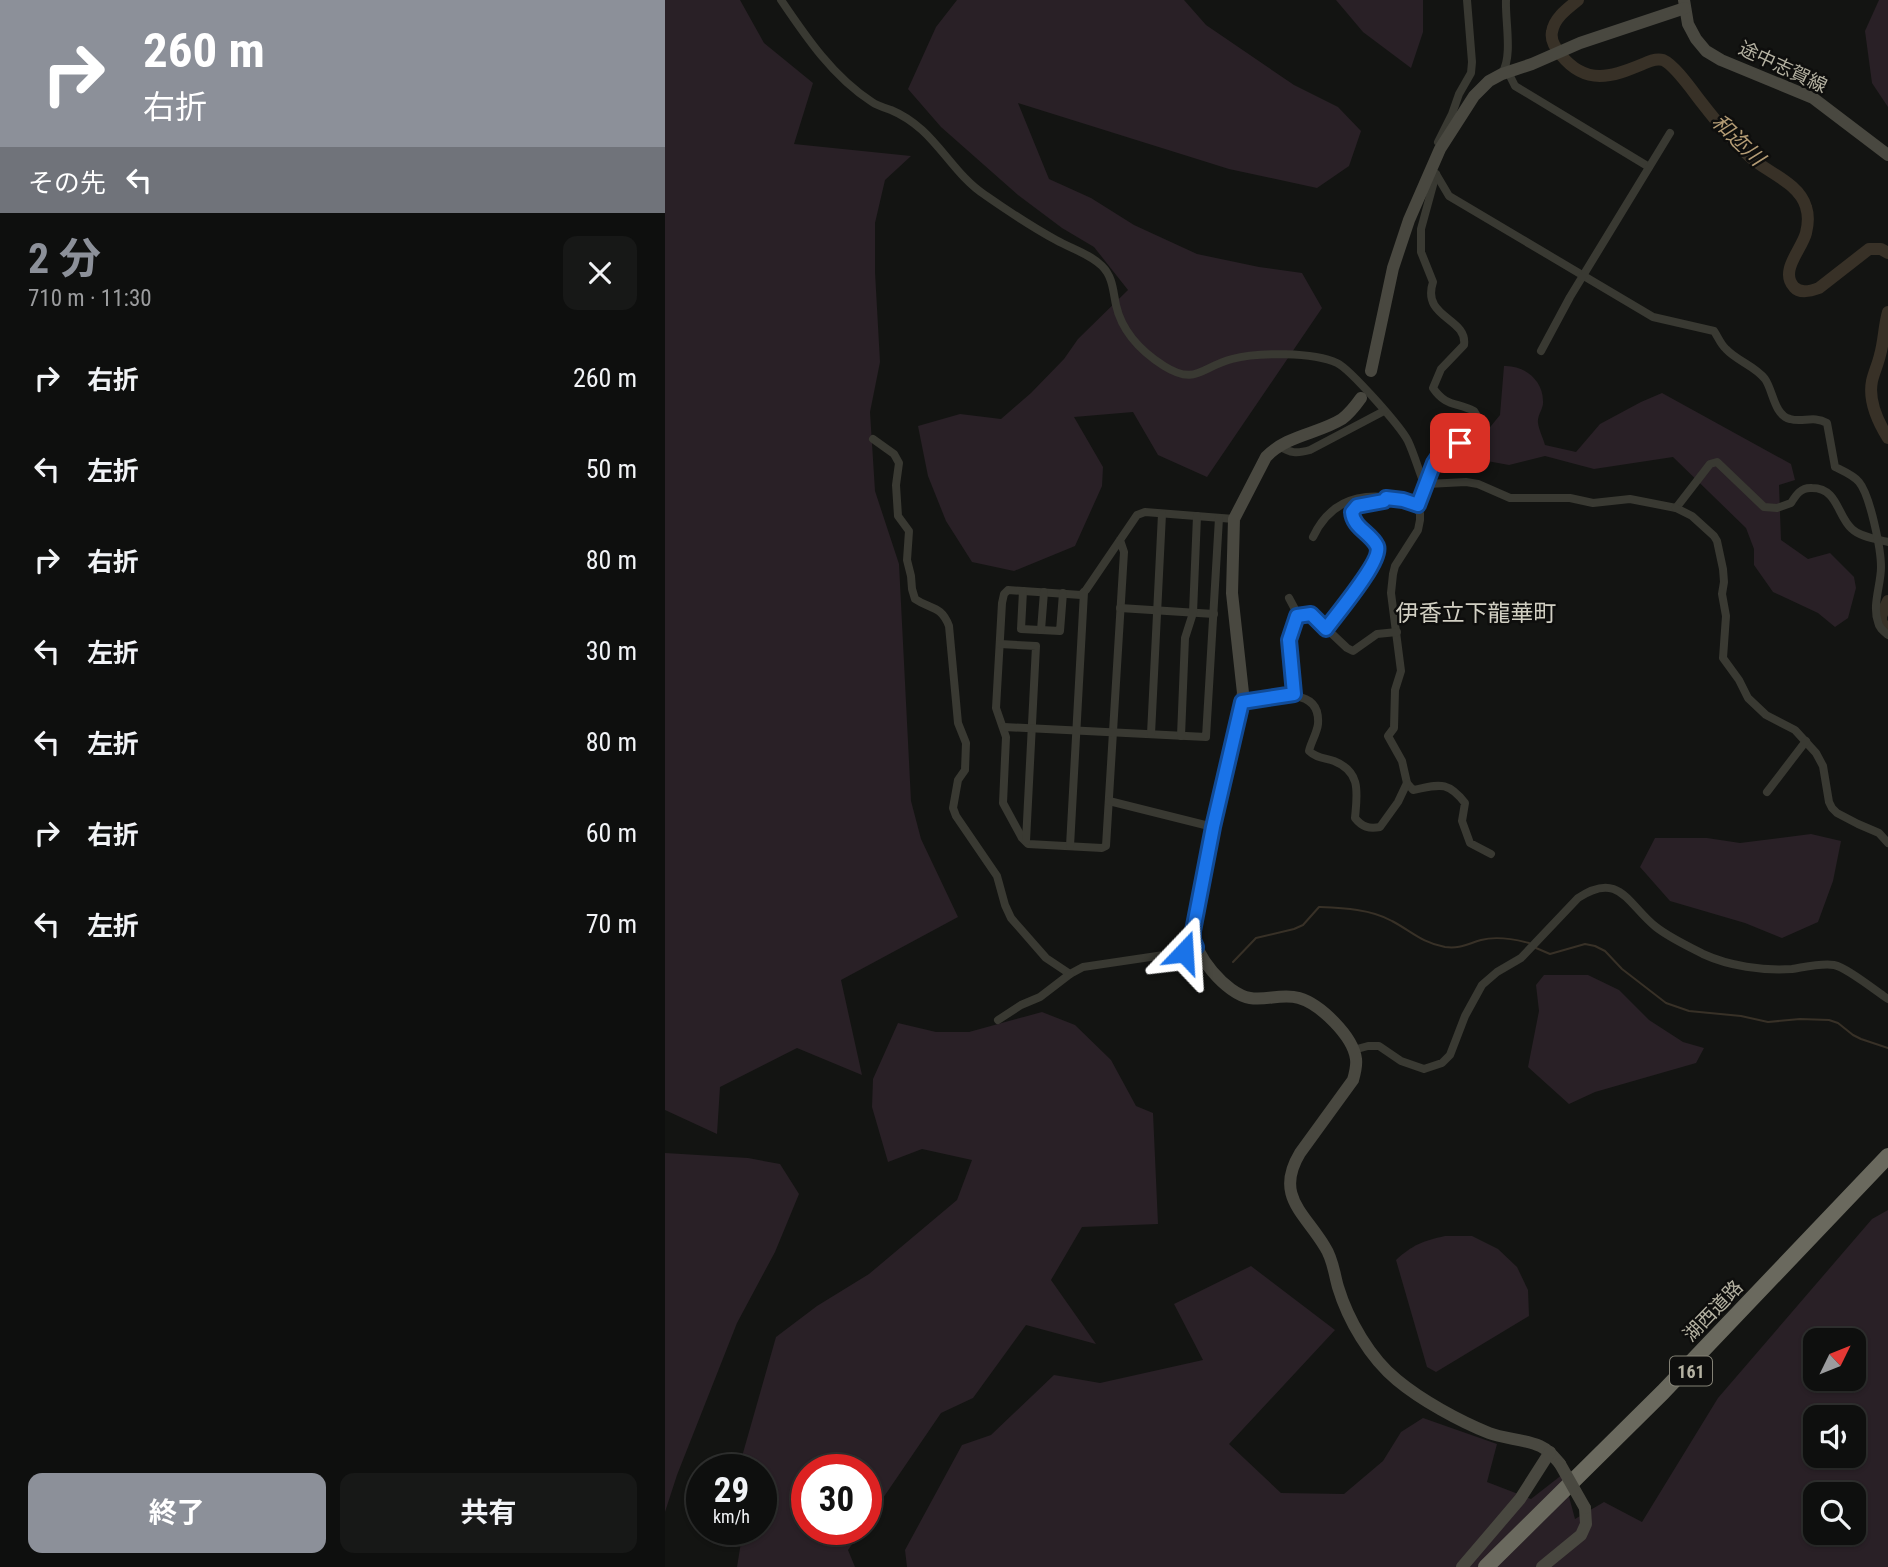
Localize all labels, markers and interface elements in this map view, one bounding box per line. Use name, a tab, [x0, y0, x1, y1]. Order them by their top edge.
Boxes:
text: 260 m	[143, 22, 265, 79]
icon: right	[28, 28, 119, 119]
street label: 途中志賀線	[1735, 36, 1831, 98]
text: 右折	[143, 88, 207, 126]
water label: 和迩川	[1707, 109, 1770, 172]
icon: left	[120, 161, 158, 199]
text: その先	[28, 168, 106, 198]
text: 2 分	[28, 234, 101, 283]
button: close	[563, 236, 637, 310]
text: 710 m · 11:30	[28, 285, 152, 312]
icon: right	[28, 359, 66, 397]
text: 260 m	[573, 363, 637, 393]
text: 右折	[87, 365, 139, 395]
pin	[1430, 413, 1490, 473]
icon: arrive	[1441, 424, 1479, 462]
icon: left	[28, 450, 66, 488]
text: 50 m	[586, 454, 637, 484]
text: 左折	[87, 456, 139, 486]
icon: right	[28, 541, 66, 579]
text: 80 m	[586, 545, 637, 575]
text: 右折	[87, 547, 139, 577]
district label: 伊香立下龍華町	[1396, 600, 1557, 627]
icon: left	[28, 632, 66, 670]
text: 30 m	[586, 636, 637, 666]
text: 左折	[87, 638, 139, 668]
icon: left	[28, 723, 66, 761]
text: 80 m	[586, 727, 637, 757]
text: 左折	[87, 729, 139, 759]
icon: right	[28, 814, 66, 852]
text: 60 m	[586, 818, 637, 848]
text: 右折	[87, 820, 139, 850]
icon: left	[28, 905, 66, 943]
text: 70 m	[586, 909, 637, 939]
text: 左折	[87, 911, 139, 941]
position arrow	[1147, 915, 1221, 989]
street label: 湖西道路	[1678, 1276, 1748, 1346]
north arrow	[1803, 1328, 1865, 1391]
map controls	[1803, 1328, 1866, 1545]
road number: 161	[1670, 1356, 1712, 1386]
button: sound	[1803, 1405, 1866, 1468]
speed limit sign: 30	[791, 1454, 882, 1545]
text: 29	[714, 1470, 749, 1511]
button: 終了	[28, 1473, 326, 1553]
button: 共有	[340, 1473, 637, 1553]
button: search	[1803, 1482, 1866, 1545]
text: km/h	[713, 1506, 750, 1527]

